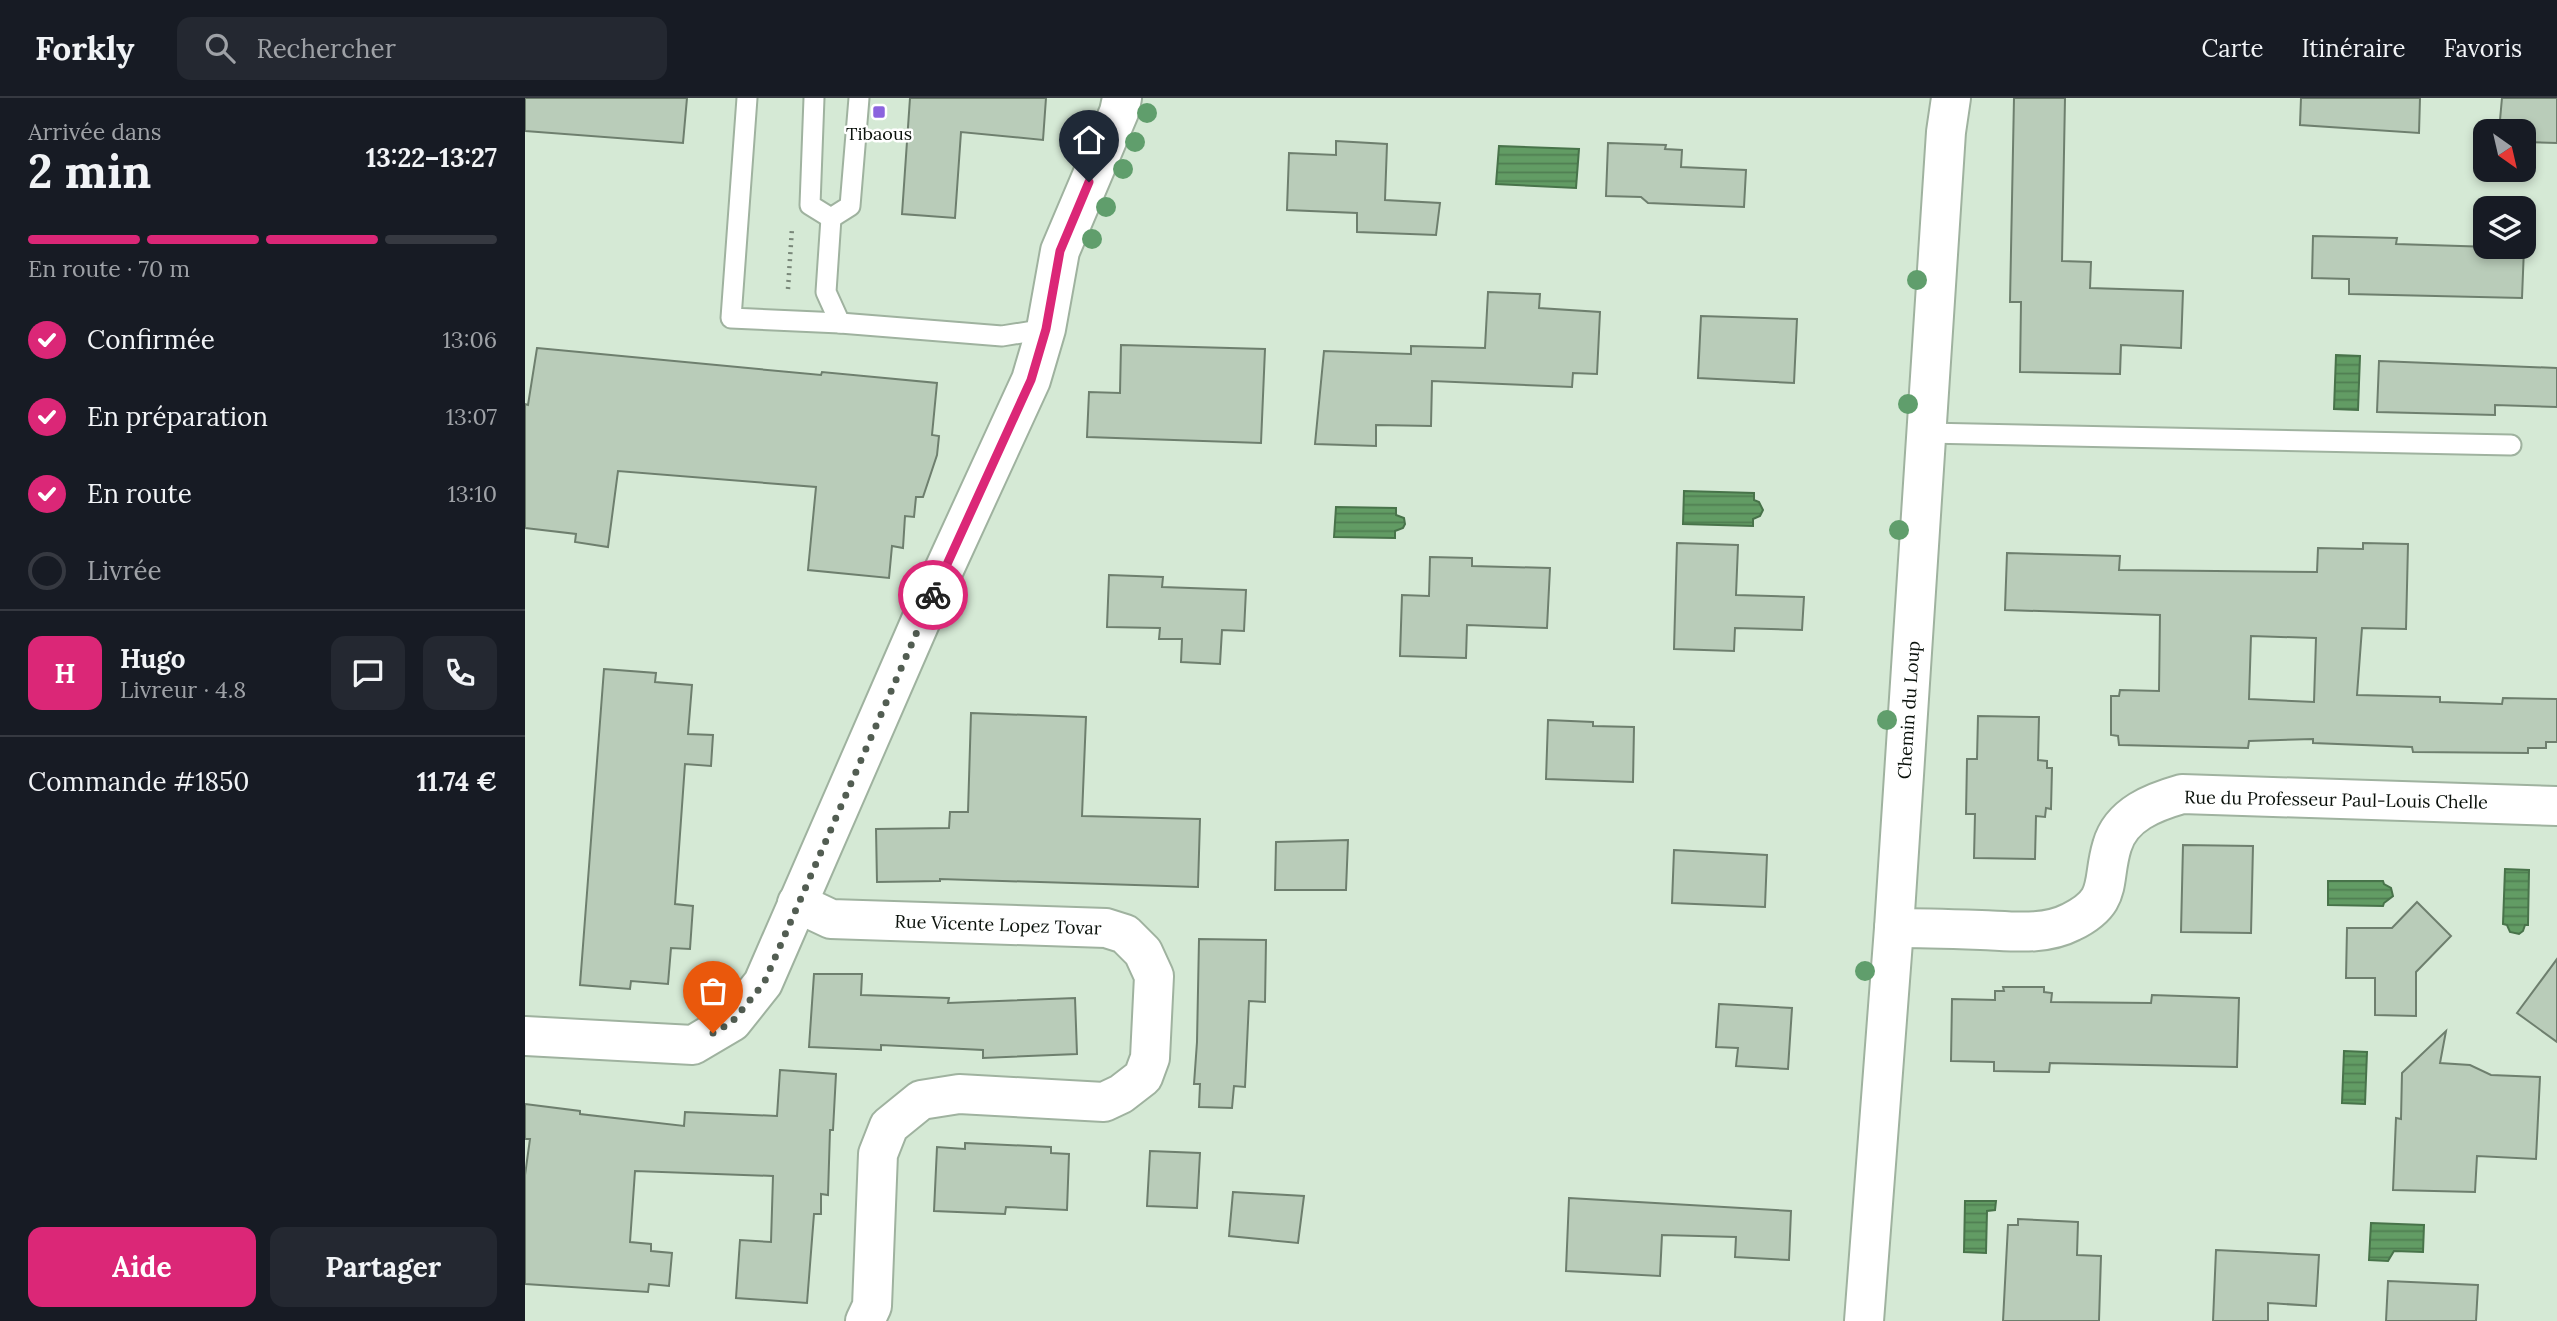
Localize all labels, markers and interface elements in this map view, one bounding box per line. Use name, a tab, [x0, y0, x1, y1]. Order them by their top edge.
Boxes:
search box	[177, 17, 667, 80]
text: Forkly	[35, 27, 135, 69]
icon: search	[201, 29, 239, 67]
text: Rechercher	[257, 32, 396, 65]
text: Carte	[2202, 33, 2264, 64]
text: Itinéraire	[2302, 33, 2405, 64]
text: Favoris	[2443, 33, 2522, 64]
marker: Tibaous	[871, 104, 887, 120]
pin	[1059, 110, 1119, 182]
text: Arrivée dans	[28, 117, 161, 146]
north arrow	[2473, 119, 2536, 182]
map controls	[2473, 119, 2536, 259]
icon: home	[1070, 121, 1108, 159]
place label: Tibaous	[846, 122, 912, 145]
text: 13:22–13:27	[366, 141, 497, 174]
text: 2 min	[28, 142, 151, 201]
button: layers	[2473, 196, 2536, 259]
text: En route · 70 m	[28, 254, 190, 283]
icon: check	[28, 321, 66, 359]
text: Confirmée	[87, 323, 215, 356]
text: 13:06	[442, 325, 497, 354]
icon: check	[28, 398, 66, 436]
text: En préparation	[87, 400, 268, 433]
text: 13:07	[446, 402, 497, 431]
icon: check	[28, 475, 66, 513]
text: En route	[87, 477, 192, 510]
text: 13:10	[447, 479, 497, 508]
text: Livrée	[87, 554, 162, 587]
courier	[898, 560, 968, 630]
icon: bike	[914, 576, 952, 614]
button: chat	[331, 636, 405, 710]
button: phone	[423, 636, 497, 710]
street label: Chemin du Loup	[1892, 640, 1925, 780]
text: Hugo	[120, 642, 185, 675]
text: H	[55, 657, 75, 690]
text: Livreur · 4.8	[120, 675, 246, 704]
text: Commande #1850	[28, 765, 250, 798]
text: 11.74 €	[417, 765, 497, 798]
street label: Rue du Professeur Paul-Louis Chelle	[2184, 785, 2488, 814]
street label: Rue Vicente Lopez Tovar	[894, 909, 1102, 940]
pin	[683, 961, 743, 1033]
icon: bag	[694, 972, 732, 1010]
button: Aide	[28, 1227, 256, 1307]
button: Partager	[270, 1227, 497, 1307]

